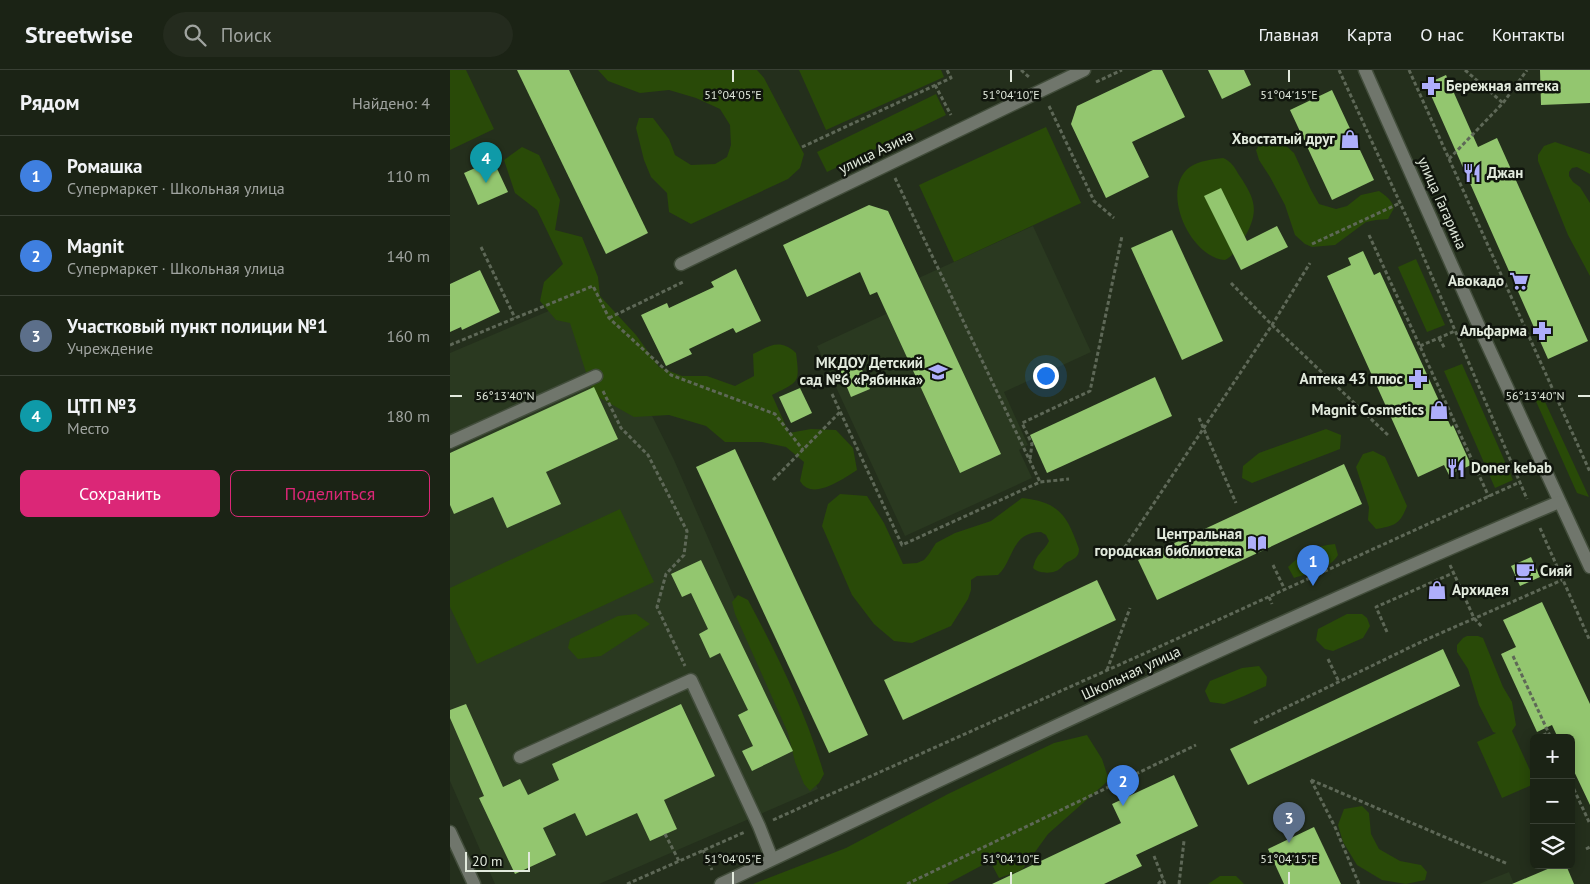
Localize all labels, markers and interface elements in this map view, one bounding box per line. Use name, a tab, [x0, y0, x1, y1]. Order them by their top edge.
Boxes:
search box	[163, 12, 513, 57]
text: Streetwise	[25, 19, 133, 50]
icon: search	[181, 21, 209, 49]
text: Поиск	[221, 23, 272, 47]
text: Главная	[1258, 23, 1319, 46]
text: Карта	[1347, 23, 1392, 46]
text: О нас	[1420, 23, 1464, 46]
text: Контакты	[1492, 23, 1565, 46]
pharmacy icon: Бережная аптека	[1420, 75, 1442, 97]
place label: Бережная аптека	[1446, 76, 1559, 95]
text: 51°04'05"E	[704, 87, 762, 102]
text: 51°04'10"E	[982, 87, 1040, 102]
text: 51°04'15"E	[1260, 87, 1318, 102]
text: Рядом	[20, 89, 79, 116]
text: Найдено: 4	[352, 93, 430, 113]
street label: улица Азина	[835, 125, 916, 178]
shop icon: Хвостатый друг	[1339, 128, 1361, 150]
place label: Хвостатый друг	[1232, 129, 1335, 148]
pin: 4	[470, 142, 502, 183]
text: Ромашка	[67, 154, 143, 178]
street label: улица Гагарина	[1414, 154, 1471, 252]
restaurant icon: Джан	[1461, 162, 1483, 184]
place label: Джан	[1487, 163, 1523, 182]
text: 1	[31, 166, 41, 186]
text: 110 m	[387, 166, 430, 186]
text: Супермаркет · Школьная улица	[67, 178, 285, 198]
text: Magnit	[67, 234, 124, 258]
text: 2	[31, 246, 41, 266]
text: 140 m	[387, 246, 430, 266]
text: Супермаркет · Школьная улица	[67, 258, 285, 278]
supermarket icon: Авокадо	[1508, 270, 1530, 292]
place label: Авокадо	[1448, 271, 1504, 290]
text: Участковый пункт полиции №1	[67, 314, 328, 338]
pharmacy icon: Альфарма	[1531, 320, 1553, 342]
place label: Альфарма	[1460, 321, 1527, 340]
text: 3	[31, 326, 41, 346]
text: 160 m	[387, 326, 430, 346]
text: Учреждение	[67, 338, 153, 358]
place label: МКДОУ Детский сад №6 «Рябинка»	[799, 353, 923, 389]
school or university icon: МКДОУ Детский сад №6 «Рябинка»	[927, 361, 949, 383]
your location	[1033, 363, 1059, 389]
pharmacy icon: Аптека 43 плюс	[1407, 368, 1429, 390]
place label: Аптека 43 плюс	[1300, 369, 1403, 388]
text: 56°13'40"N	[475, 388, 535, 403]
text: 56°13'40"N	[1505, 388, 1565, 403]
text: ЦТП №3	[67, 394, 137, 418]
shop icon: Magnit Cosmetics	[1428, 399, 1450, 421]
place label: Magnit Cosmetics	[1311, 400, 1424, 419]
text: 4	[31, 406, 41, 426]
text: 180 m	[387, 406, 430, 426]
text: Место	[67, 418, 109, 438]
restaurant icon: Doner kebab	[1445, 457, 1467, 479]
place label: Doner kebab	[1471, 458, 1552, 477]
button: Сохранить	[20, 470, 220, 517]
button: Поделиться	[230, 470, 430, 517]
place label: Центральная городская библиотека	[1094, 524, 1242, 560]
library icon: Центральная городская библиотека	[1246, 532, 1268, 554]
pin: 1	[1297, 545, 1329, 586]
cafe icon: Сияй	[1514, 560, 1536, 582]
place label: Сияй	[1540, 561, 1572, 580]
shop icon: Архидея	[1426, 579, 1448, 601]
place label: Архидея	[1452, 580, 1509, 599]
street label: Школьная улица	[1078, 641, 1184, 704]
map controls	[1530, 734, 1575, 869]
button: +	[1530, 734, 1575, 779]
pin: 2	[1107, 765, 1139, 806]
button: −	[1530, 779, 1575, 824]
pin: 3	[1273, 802, 1305, 843]
button: layers	[1530, 824, 1575, 869]
scale bar	[465, 849, 530, 872]
text: 51°04'05"E	[704, 851, 762, 866]
text: 51°04'10"E	[982, 851, 1040, 866]
text: 51°04'15"E	[1260, 851, 1318, 866]
text: 20 m	[472, 852, 502, 870]

